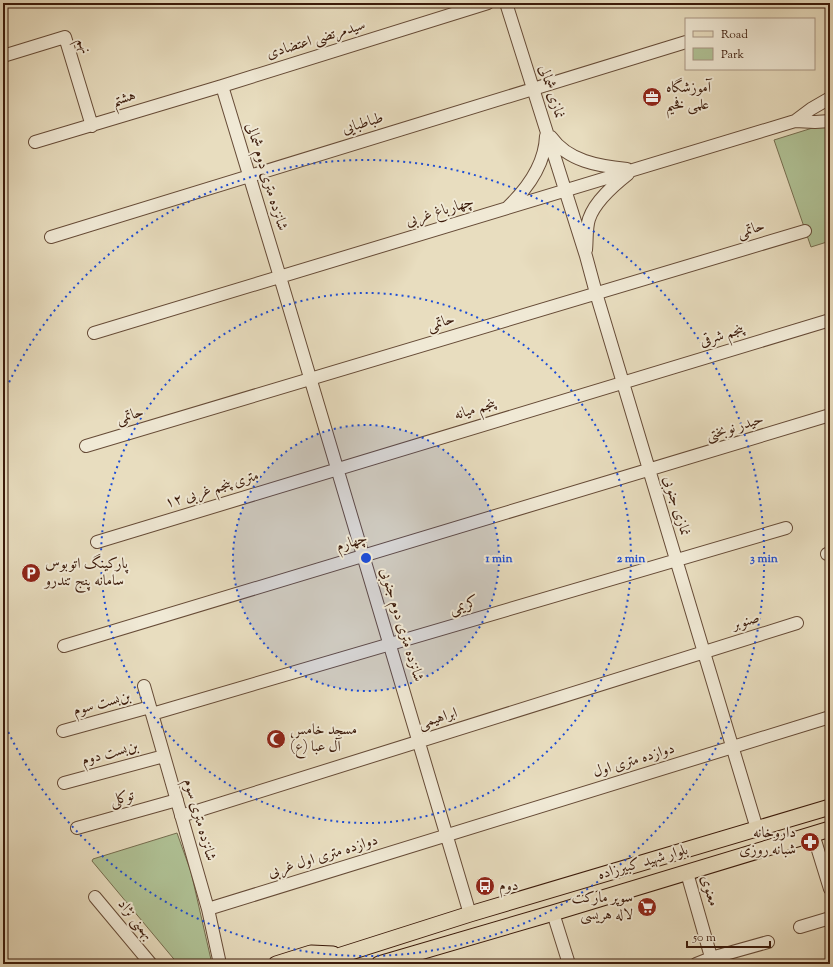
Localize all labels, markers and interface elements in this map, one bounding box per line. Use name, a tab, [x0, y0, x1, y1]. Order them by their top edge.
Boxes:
street label: سیدمرتضی اعتضادی	[264, 15, 368, 65]
legend	[685, 18, 815, 70]
text: Road	[721, 26, 748, 44]
street label: نهم	[69, 35, 96, 58]
text: Park	[721, 46, 744, 64]
street label: نمازی شمالی	[532, 62, 570, 122]
place label: آموزشگاه علمی فخیم	[666, 77, 713, 119]
street label: هشتم	[110, 85, 139, 115]
office icon: آموزشگاه علمی فخیم	[641, 86, 663, 108]
street label: طباطبایی	[340, 108, 386, 140]
street label: شانزده متری دوم شمالی	[239, 121, 292, 234]
street label: چهارباغ غربی	[403, 192, 477, 233]
street label: حاتمی	[735, 216, 767, 244]
street label: حاتمی	[425, 309, 457, 337]
street label: پنجم شرقی	[697, 319, 749, 355]
street label: پنجم میانه	[452, 393, 501, 428]
street label: حاتمی	[114, 402, 146, 430]
street label: حیدر نوبختی	[703, 409, 767, 447]
street label: ۱۲ متری پنجم غربی	[162, 466, 262, 516]
street label: نمازی جنوبی	[657, 473, 695, 539]
street label: چهارم	[334, 528, 371, 559]
text: 1 min	[484, 550, 513, 568]
text: 2 min	[617, 550, 646, 568]
text: 3 min	[750, 550, 779, 568]
centre of rings	[359, 551, 373, 565]
place label: پارکینگ اتوبوس سامانه پنج تندرو	[43, 553, 129, 594]
parking icon: پارکینگ اتوبوس سامانه پنج تندرو	[20, 562, 42, 584]
street label: شانزده متری دوم جنوبی	[373, 566, 428, 685]
street label: کریمی	[447, 592, 481, 620]
street label: صنوبر	[728, 608, 762, 637]
street label: بن‌بست سوم	[71, 686, 134, 723]
street label: ابراهیمی	[416, 703, 460, 735]
place label: مسجد خامس آل عبا (ع)	[290, 720, 357, 759]
mosque icon: مسجد خامس آل عبا (ع)	[265, 728, 287, 750]
street label: بن‌بست دوم	[79, 736, 141, 773]
street label: دوازده متری اول	[591, 739, 677, 783]
street label: شانزده متری سوم	[176, 776, 221, 864]
street label: توکلی	[107, 785, 137, 812]
place label: داروخانه شبانه روزی	[739, 823, 796, 861]
street label: دوازده متری اول غربی	[265, 830, 381, 884]
pharmacy icon: داروخانه شبانه روزی	[799, 831, 821, 853]
street label: بلوار شهید کبیرزاده	[595, 840, 691, 886]
street label: معنوی	[695, 873, 723, 909]
bus stop icon: دوم	[474, 875, 496, 897]
place label: دوم	[499, 876, 519, 898]
place label: سوپر مارکت لاله هریسی	[572, 888, 633, 926]
street label: بهمنی نژاد	[112, 895, 158, 945]
supermarket icon: سوپر مارکت لاله هریسی	[636, 896, 658, 918]
scale bar	[687, 923, 770, 949]
text: 50 m	[692, 929, 716, 947]

